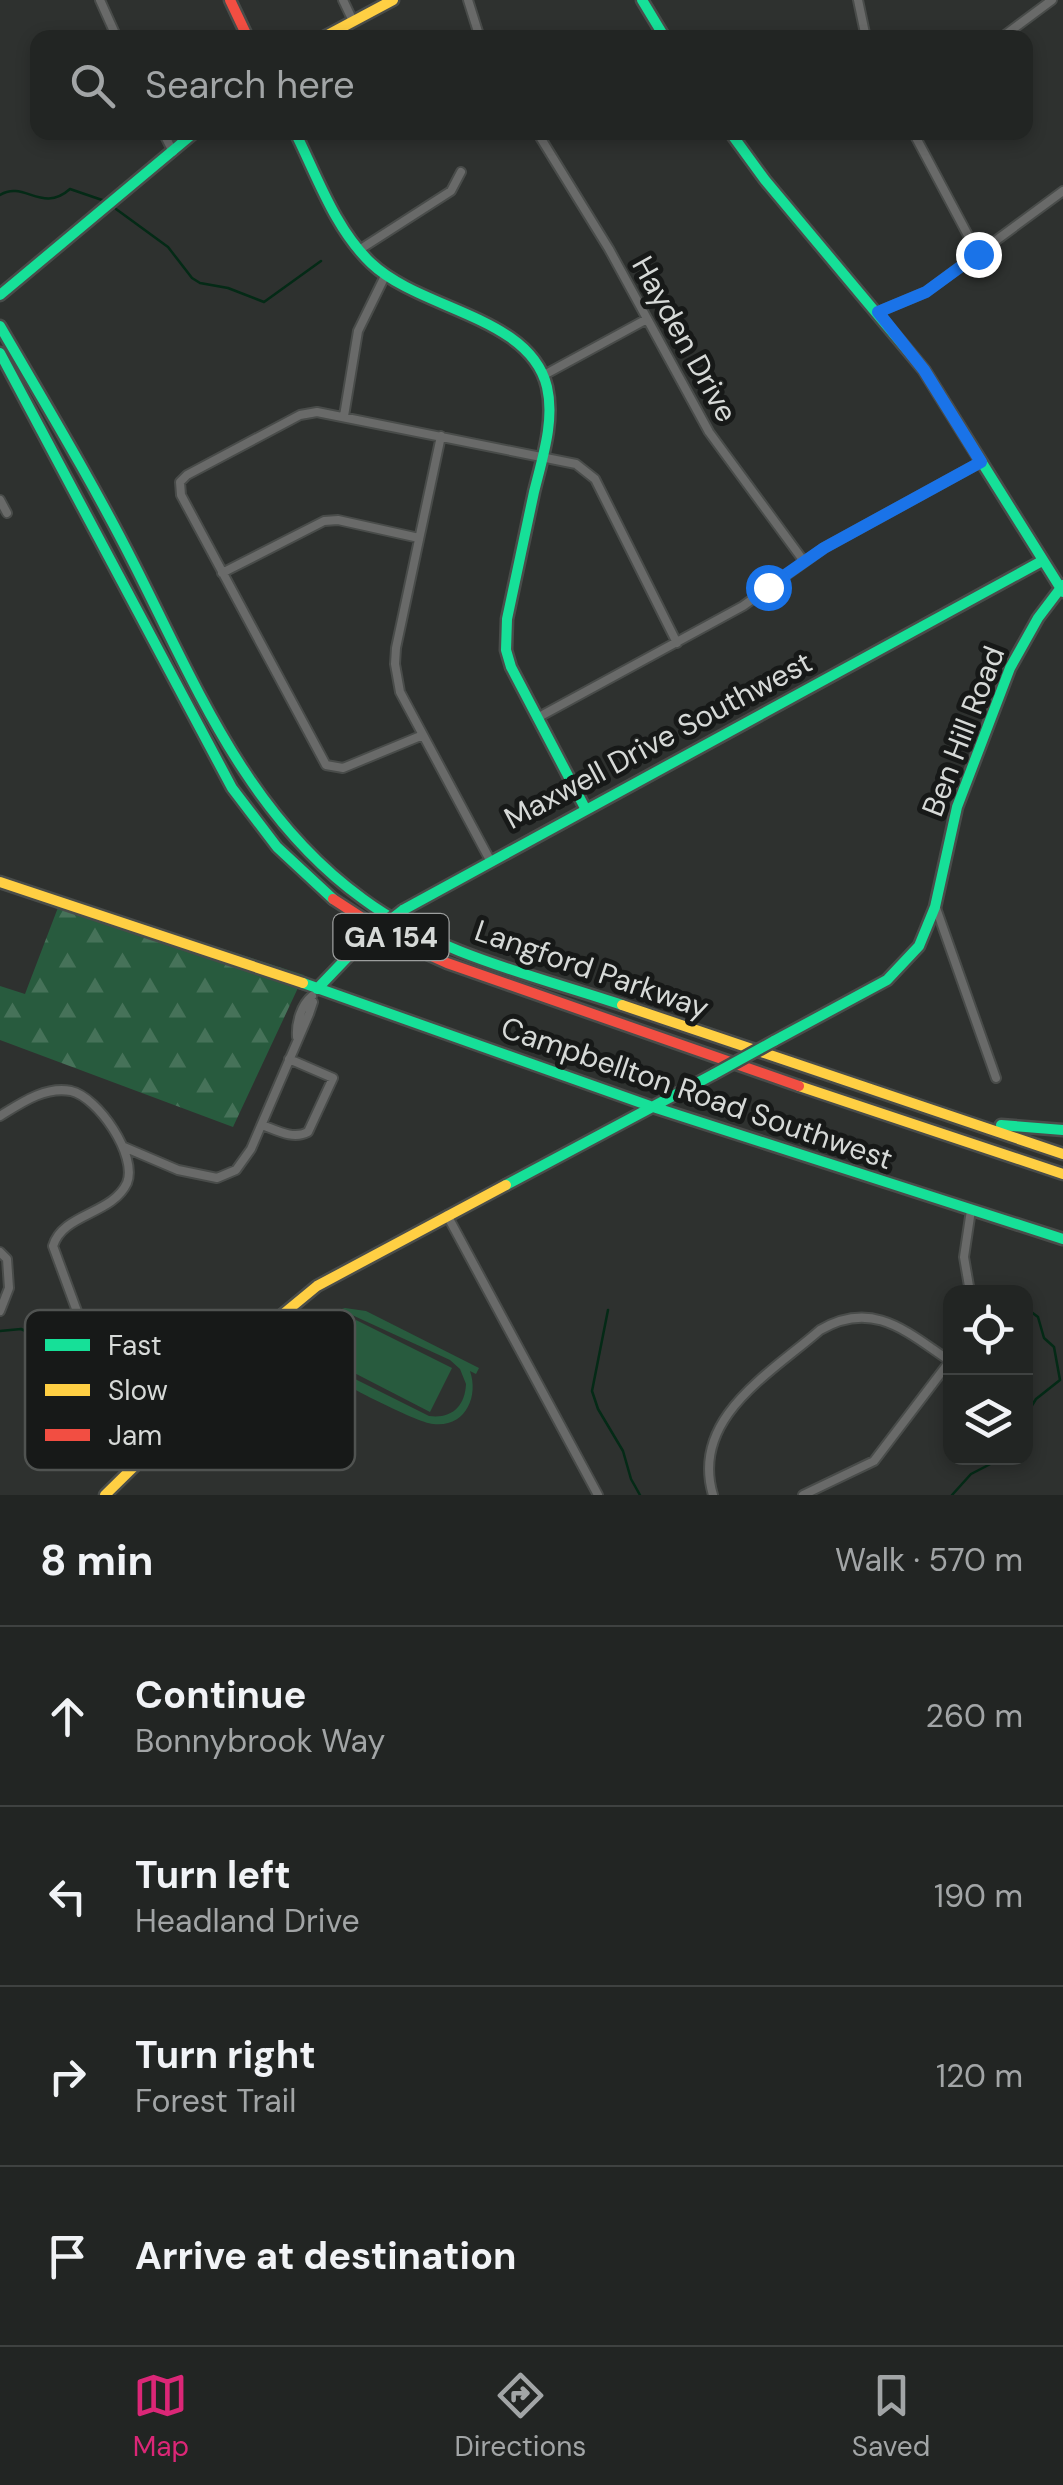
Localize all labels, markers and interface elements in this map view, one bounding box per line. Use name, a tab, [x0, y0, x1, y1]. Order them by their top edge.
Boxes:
search box	[30, 30, 1033, 140]
icon: search	[65, 58, 120, 113]
text: Search here	[145, 60, 355, 110]
route end	[956, 232, 1002, 278]
street label: Hayden Drive	[623, 249, 747, 429]
route start	[746, 565, 792, 611]
street label: Ben Hill Road	[913, 640, 1013, 822]
street label: Maxwell Drive Southwest	[497, 642, 819, 838]
street label: Langford Parkway	[470, 911, 714, 1027]
road number: GA 154	[334, 914, 448, 960]
street label: Campbellton Road Southwest	[496, 1008, 898, 1178]
map controls	[943, 1285, 1033, 1465]
button: locate	[943, 1285, 1033, 1375]
legend	[25, 1310, 355, 1470]
text: Fast	[108, 1327, 162, 1364]
text: Slow	[108, 1372, 168, 1409]
button: layers	[943, 1375, 1033, 1465]
text: Jam	[108, 1417, 162, 1454]
text: 8 min	[40, 1533, 153, 1588]
text: Walk · 570 m	[835, 1539, 1023, 1581]
text: Continue	[135, 1670, 306, 1720]
icon: ahead	[40, 1689, 95, 1744]
text: 260 m	[926, 1695, 1023, 1737]
text: Bonnybrook Way	[135, 1720, 385, 1762]
text: Turn left	[135, 1850, 291, 1900]
icon: left	[40, 1869, 95, 1924]
text: 190 m	[934, 1875, 1023, 1917]
text: Headland Drive	[135, 1900, 360, 1942]
text: Turn right	[135, 2030, 316, 2080]
icon: right	[40, 2049, 95, 2104]
text: 120 m	[936, 2055, 1023, 2097]
text: Forest Trail	[135, 2080, 296, 2122]
icon: arrive	[40, 2229, 95, 2284]
text: Arrive at destination	[135, 2231, 517, 2281]
tab: Map	[133, 2368, 189, 2465]
tab: Directions	[455, 2368, 586, 2465]
tab: Saved	[852, 2368, 930, 2465]

